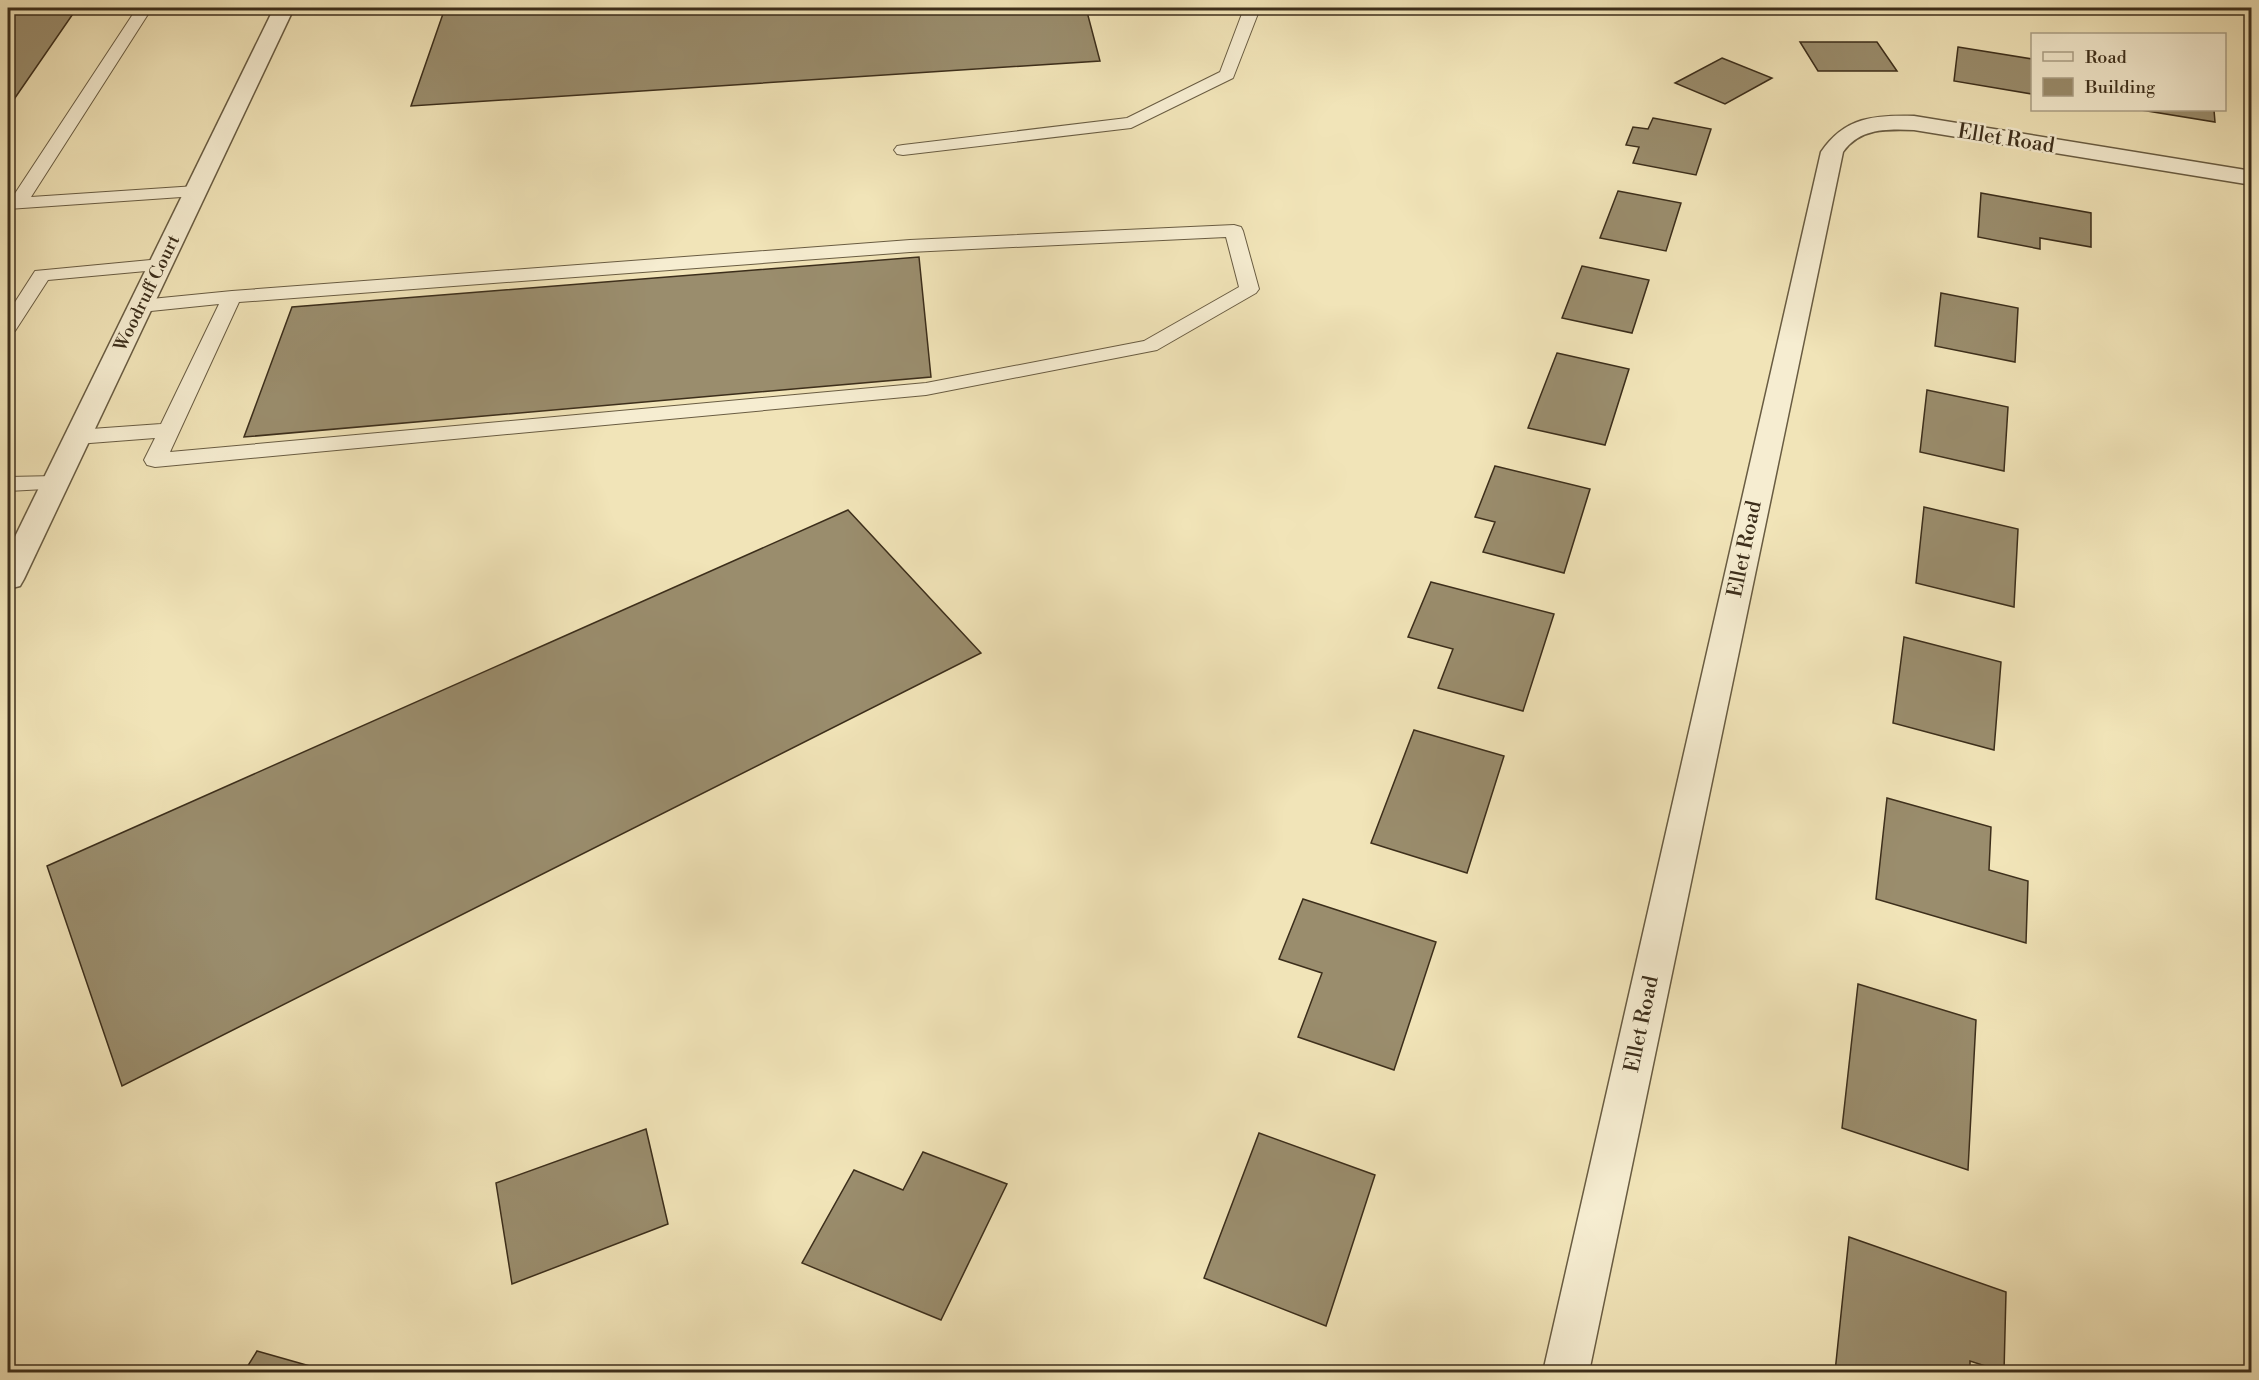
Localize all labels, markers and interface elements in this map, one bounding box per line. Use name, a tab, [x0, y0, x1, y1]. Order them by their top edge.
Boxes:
legend	[2031, 33, 2226, 111]
text: Road	[2085, 46, 2128, 69]
text: Building	[2084, 76, 2156, 99]
street label: Ellet Road	[1956, 118, 2057, 160]
street label: Woodruff Court	[108, 230, 185, 356]
street label: Ellet Road	[1722, 498, 1768, 600]
street label: Ellet Road	[1619, 973, 1665, 1075]

